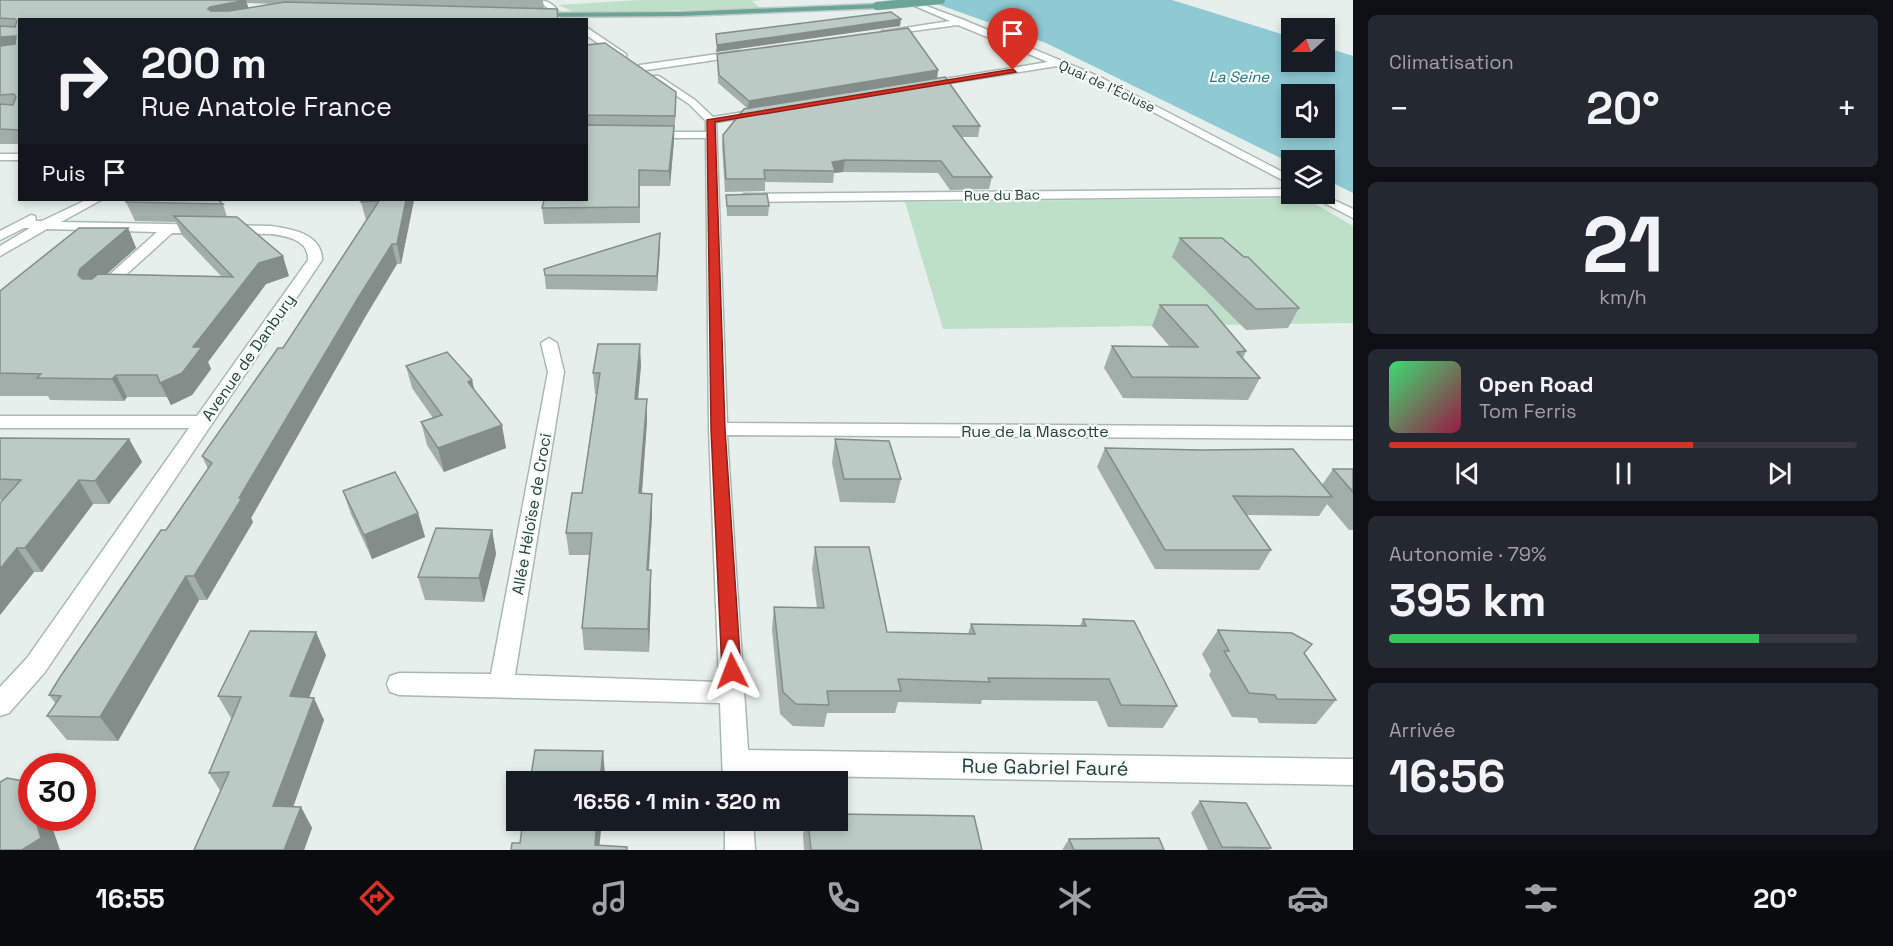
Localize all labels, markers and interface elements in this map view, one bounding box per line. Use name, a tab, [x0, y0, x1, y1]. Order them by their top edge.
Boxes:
pin	[987, 8, 1038, 70]
icon: arrive	[996, 17, 1029, 50]
north arrow	[1281, 18, 1335, 72]
map controls	[1281, 18, 1335, 204]
text: 200 m	[141, 37, 267, 90]
icon: right	[42, 42, 120, 120]
text: Climatisation	[1389, 49, 1514, 75]
street label: Quai de l'Écluse	[1056, 56, 1158, 116]
water label: La Seine	[1209, 67, 1270, 86]
text: 20°	[1586, 80, 1660, 137]
button: sound	[1281, 84, 1335, 138]
text: −	[1389, 88, 1409, 130]
text: +	[1837, 88, 1857, 130]
text: Rue Anatole France	[141, 89, 392, 124]
button: layers	[1281, 150, 1335, 204]
icon: arrive	[98, 156, 131, 189]
text: Puis	[42, 159, 86, 187]
street label: Rue du Bac	[964, 185, 1040, 205]
text: 21	[1582, 195, 1664, 295]
text: km/h	[1599, 284, 1647, 310]
street label: Avenue de Danbury	[197, 290, 300, 425]
text: Open Road	[1479, 370, 1594, 398]
text: Tom Ferris	[1479, 398, 1577, 424]
street label: Rue de la Mascotte	[961, 421, 1109, 442]
street label: Allée Héloïse de Croci	[507, 432, 556, 597]
icon: previous	[1451, 457, 1484, 490]
icon: pause	[1607, 457, 1640, 490]
icon: next	[1763, 457, 1796, 490]
text: Autonomie · 79%	[1389, 541, 1547, 567]
text: 395 km	[1389, 572, 1546, 629]
position arrow	[700, 639, 764, 703]
text: Arrivée	[1389, 717, 1456, 743]
text: 16:56	[1389, 748, 1505, 805]
speed limit sign: 30	[18, 753, 96, 831]
street label: Rue Gabriel Fauré	[961, 753, 1129, 781]
text: 16:56 · 1 min · 320 m	[573, 787, 781, 815]
icon: directions	[356, 877, 398, 919]
icon: music	[589, 877, 631, 919]
icon: phone	[822, 877, 864, 919]
icon: climate	[1054, 877, 1096, 919]
icon: car	[1287, 877, 1329, 919]
icon: filters	[1520, 877, 1562, 919]
text: 16:55	[95, 881, 165, 916]
text: 20°	[1753, 881, 1797, 916]

